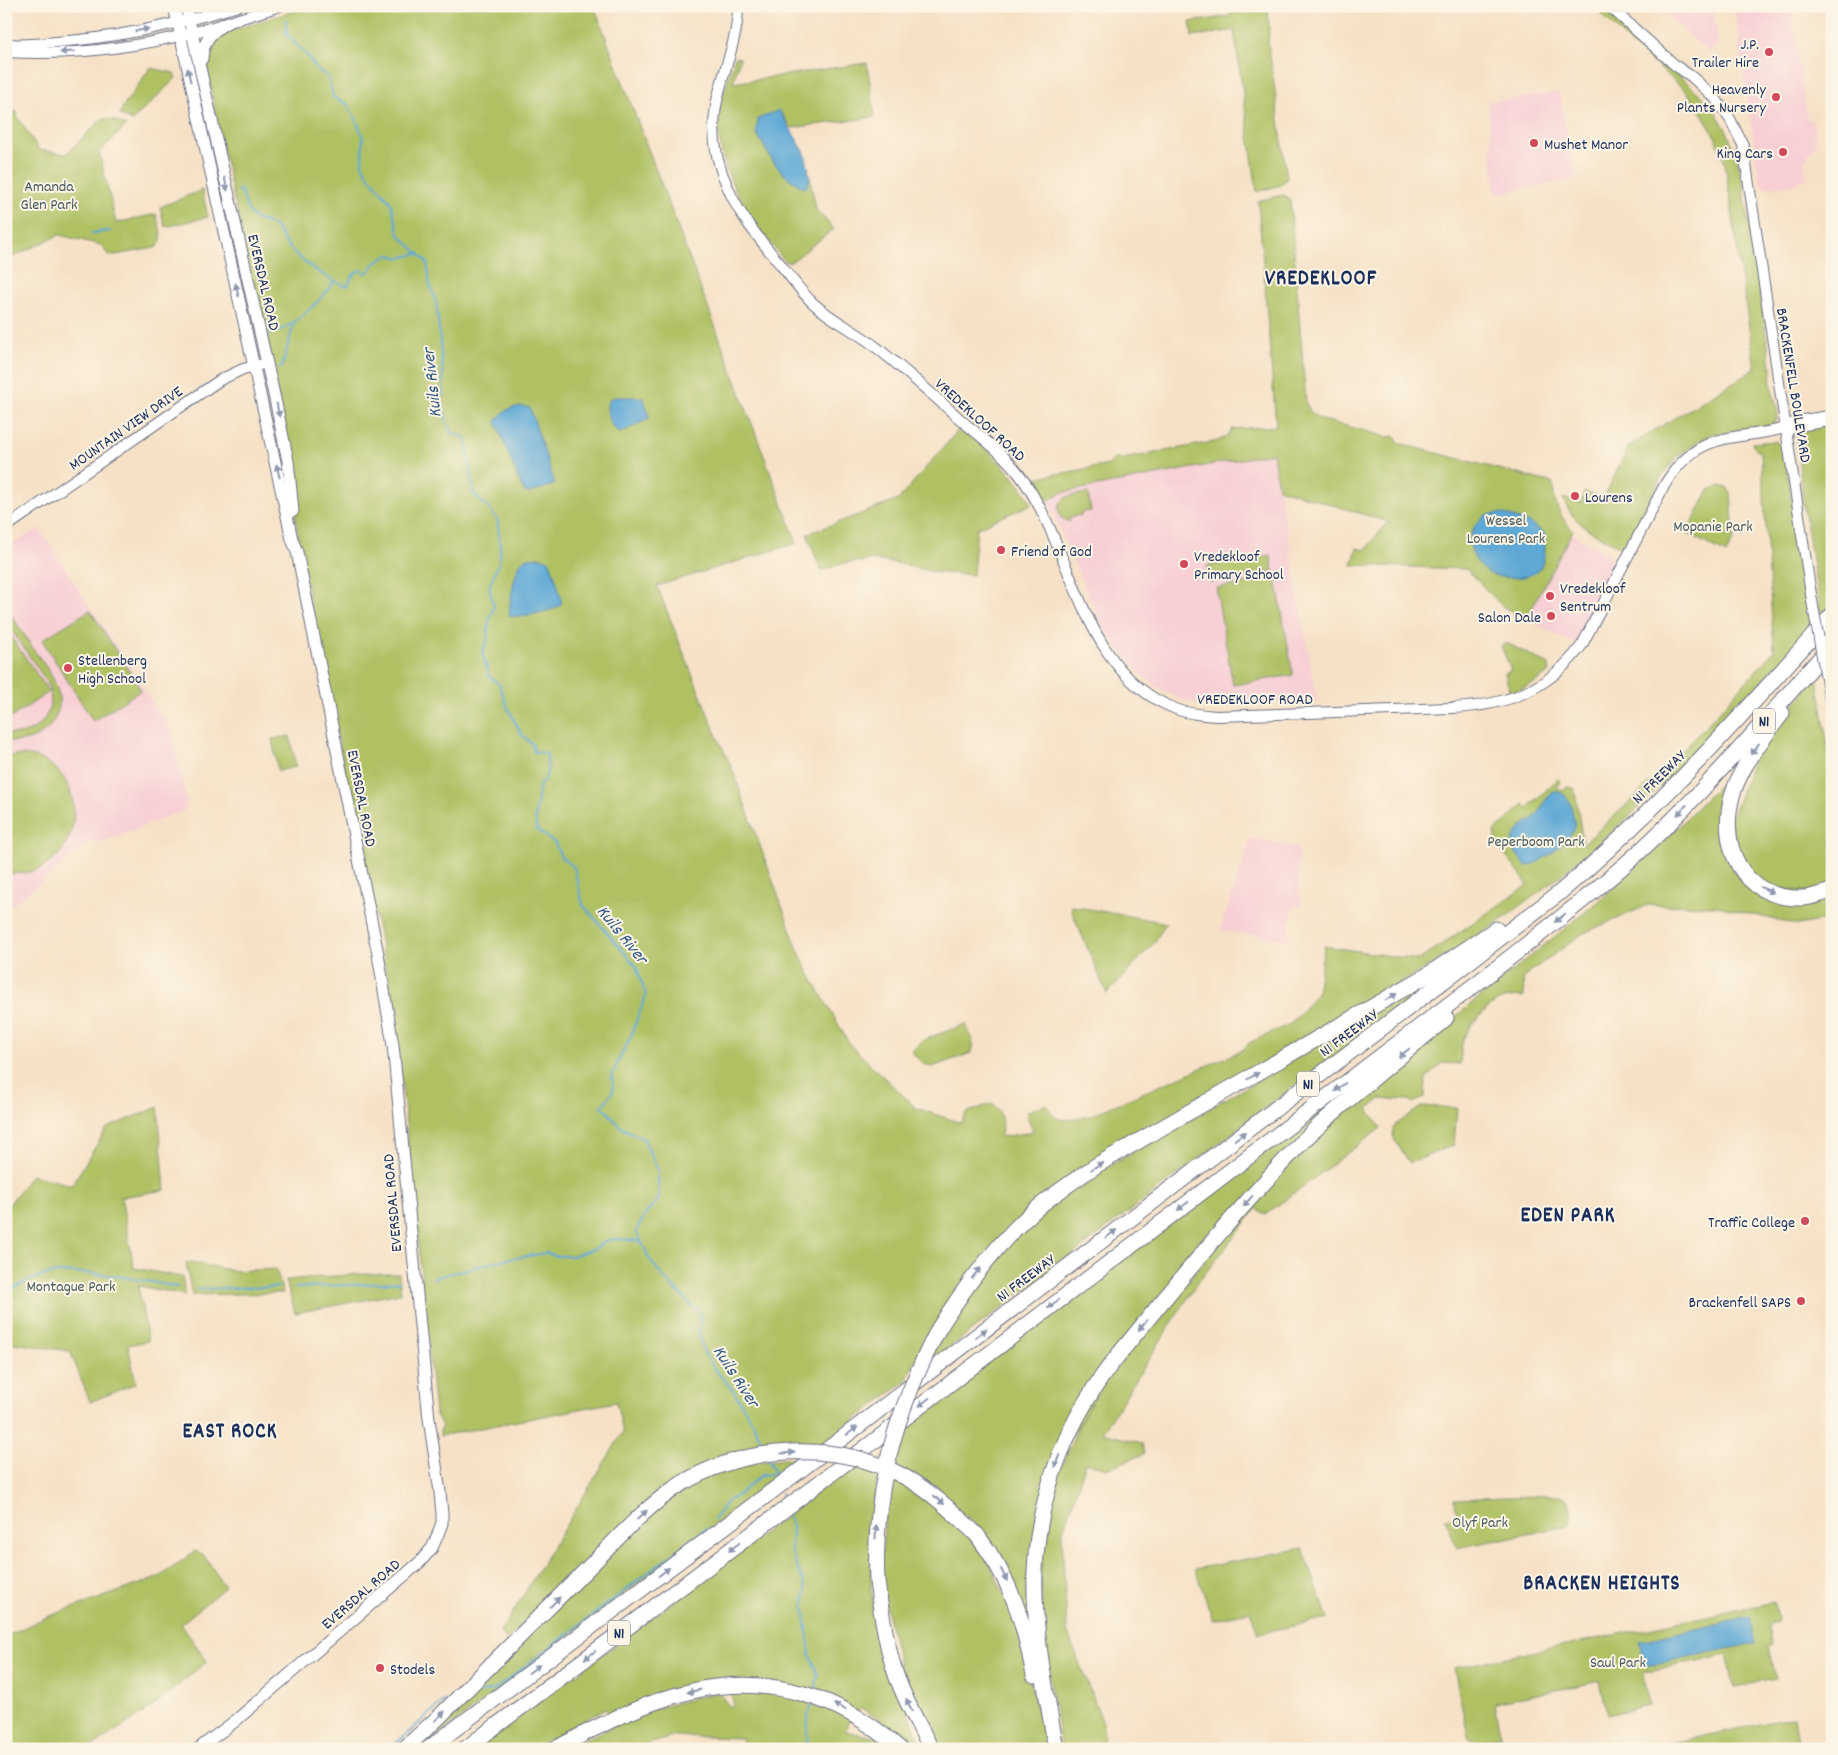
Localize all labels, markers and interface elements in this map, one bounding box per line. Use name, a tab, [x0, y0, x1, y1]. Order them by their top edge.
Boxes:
one-way arrow	[134, 26, 150, 34]
place label: J.P. Trailer Hire	[1692, 34, 1759, 75]
marker: J.P. Trailer Hire	[1763, 46, 1775, 58]
one-way arrow	[58, 48, 74, 56]
one-way arrow	[185, 68, 193, 83]
place label: Heavenly Plants Nursery	[1677, 79, 1767, 120]
marker: Heavenly Plants Nursery	[1770, 91, 1782, 103]
place label: Mushet Manor	[1544, 134, 1628, 157]
marker: Mushet Manor	[1528, 137, 1540, 149]
place label: King Cars	[1717, 143, 1773, 166]
marker: King Cars	[1777, 146, 1789, 158]
park label: Amanda Glen Park	[20, 176, 78, 217]
one-way arrow	[222, 177, 230, 192]
street label: EVERSDAL ROAD	[240, 232, 285, 333]
district label: VREDEKLOOF	[1265, 265, 1377, 295]
one-way arrow	[233, 282, 241, 298]
street label: BRACKENFELL BOULEVARD	[1769, 306, 1816, 464]
water label: Kuils River	[417, 345, 450, 419]
street label: VREDEKLOOF ROAD	[929, 374, 1030, 468]
street label: MOUNTAIN VIEW DRIVE	[65, 381, 189, 477]
one-way arrow	[274, 403, 282, 418]
one-way arrow	[274, 463, 282, 478]
place label: Lourens	[1585, 487, 1633, 510]
marker: Lourens	[1569, 490, 1581, 502]
park label: Wessel Lourens Park	[1467, 510, 1545, 551]
park label: Mopanie Park	[1673, 516, 1753, 539]
place label: Friend of God	[1011, 541, 1092, 564]
marker: Friend of God	[995, 544, 1007, 556]
place label: Vredekloof Primary School	[1194, 546, 1284, 587]
marker: Vredekloof Primary School	[1178, 558, 1190, 570]
place label: Vredekloof Sentrum	[1560, 578, 1626, 619]
marker: Vredekloof Sentrum	[1544, 590, 1556, 602]
place label: Salon Dale	[1478, 607, 1541, 630]
marker: Salon Dale	[1545, 610, 1557, 622]
place label: Stellenberg High School	[78, 650, 147, 691]
marker: Stellenberg High School	[62, 662, 74, 674]
street label: VREDEKLOOF ROAD	[1197, 689, 1313, 712]
road number: N1	[1753, 708, 1775, 734]
one-way arrow	[1750, 742, 1761, 755]
street label: N1 FREEWAY	[1627, 745, 1693, 810]
street label: EVERSDAL ROAD	[340, 748, 381, 849]
one-way arrow	[1676, 804, 1688, 816]
park label: Peperboom Park	[1487, 831, 1585, 854]
one-way arrow	[1760, 886, 1774, 894]
water label: Kuils River	[589, 901, 654, 972]
one-way arrow	[1554, 912, 1567, 923]
one-way arrow	[1385, 992, 1398, 1001]
street label: N1 FREEWAY	[1315, 1004, 1385, 1064]
one-way arrow	[1398, 1048, 1411, 1059]
one-way arrow	[1246, 1072, 1260, 1081]
road number: N1	[1297, 1072, 1319, 1096]
one-way arrow	[1334, 1081, 1347, 1092]
one-way arrow	[1233, 1131, 1247, 1141]
street label: EVERSDAL ROAD	[378, 1153, 409, 1253]
one-way arrow	[1090, 1161, 1103, 1171]
one-way arrow	[1242, 1194, 1254, 1206]
one-way arrow	[1176, 1201, 1190, 1211]
district label: EDEN PARK	[1520, 1202, 1616, 1232]
place label: Traffic College	[1708, 1212, 1795, 1235]
marker: Traffic College	[1799, 1215, 1811, 1227]
one-way arrow	[1104, 1229, 1117, 1240]
street label: N1 FREEWAY	[992, 1249, 1062, 1309]
one-way arrow	[971, 1267, 982, 1280]
park label: Montague Park	[26, 1276, 116, 1299]
place label: Brackenfell SAPS	[1688, 1292, 1791, 1315]
marker: Brackenfell SAPS	[1795, 1295, 1807, 1307]
one-way arrow	[1046, 1299, 1060, 1309]
one-way arrow	[1137, 1318, 1149, 1330]
one-way arrow	[974, 1327, 987, 1338]
water label: Kuils River	[705, 1341, 766, 1415]
one-way arrow	[918, 1397, 931, 1408]
district label: EAST ROCK	[183, 1418, 277, 1448]
one-way arrow	[845, 1426, 859, 1436]
one-way arrow	[780, 1448, 796, 1456]
one-way arrow	[1053, 1454, 1061, 1469]
one-way arrow	[933, 1495, 946, 1506]
one-way arrow	[635, 1509, 647, 1521]
park label: Olyf Park	[1452, 1512, 1508, 1535]
one-way arrow	[873, 1524, 881, 1540]
one-way arrow	[727, 1542, 741, 1552]
street label: EVERSDAL ROAD	[317, 1554, 406, 1636]
one-way arrow	[657, 1567, 671, 1577]
one-way arrow	[1000, 1568, 1008, 1583]
district label: BRACKEN HEIGHTS	[1523, 1570, 1681, 1600]
one-way arrow	[549, 1596, 561, 1608]
road number: N1	[608, 1620, 630, 1646]
one-way arrow	[584, 1650, 597, 1661]
park label: Saul Park	[1590, 1652, 1646, 1675]
place label: Stodels	[390, 1659, 435, 1682]
marker: Stodels	[374, 1662, 386, 1674]
one-way arrow	[527, 1664, 540, 1675]
one-way arrow	[687, 1687, 702, 1695]
one-way arrow	[905, 1698, 913, 1712]
one-way arrow	[833, 1703, 847, 1711]
one-way arrow	[434, 1710, 446, 1722]

